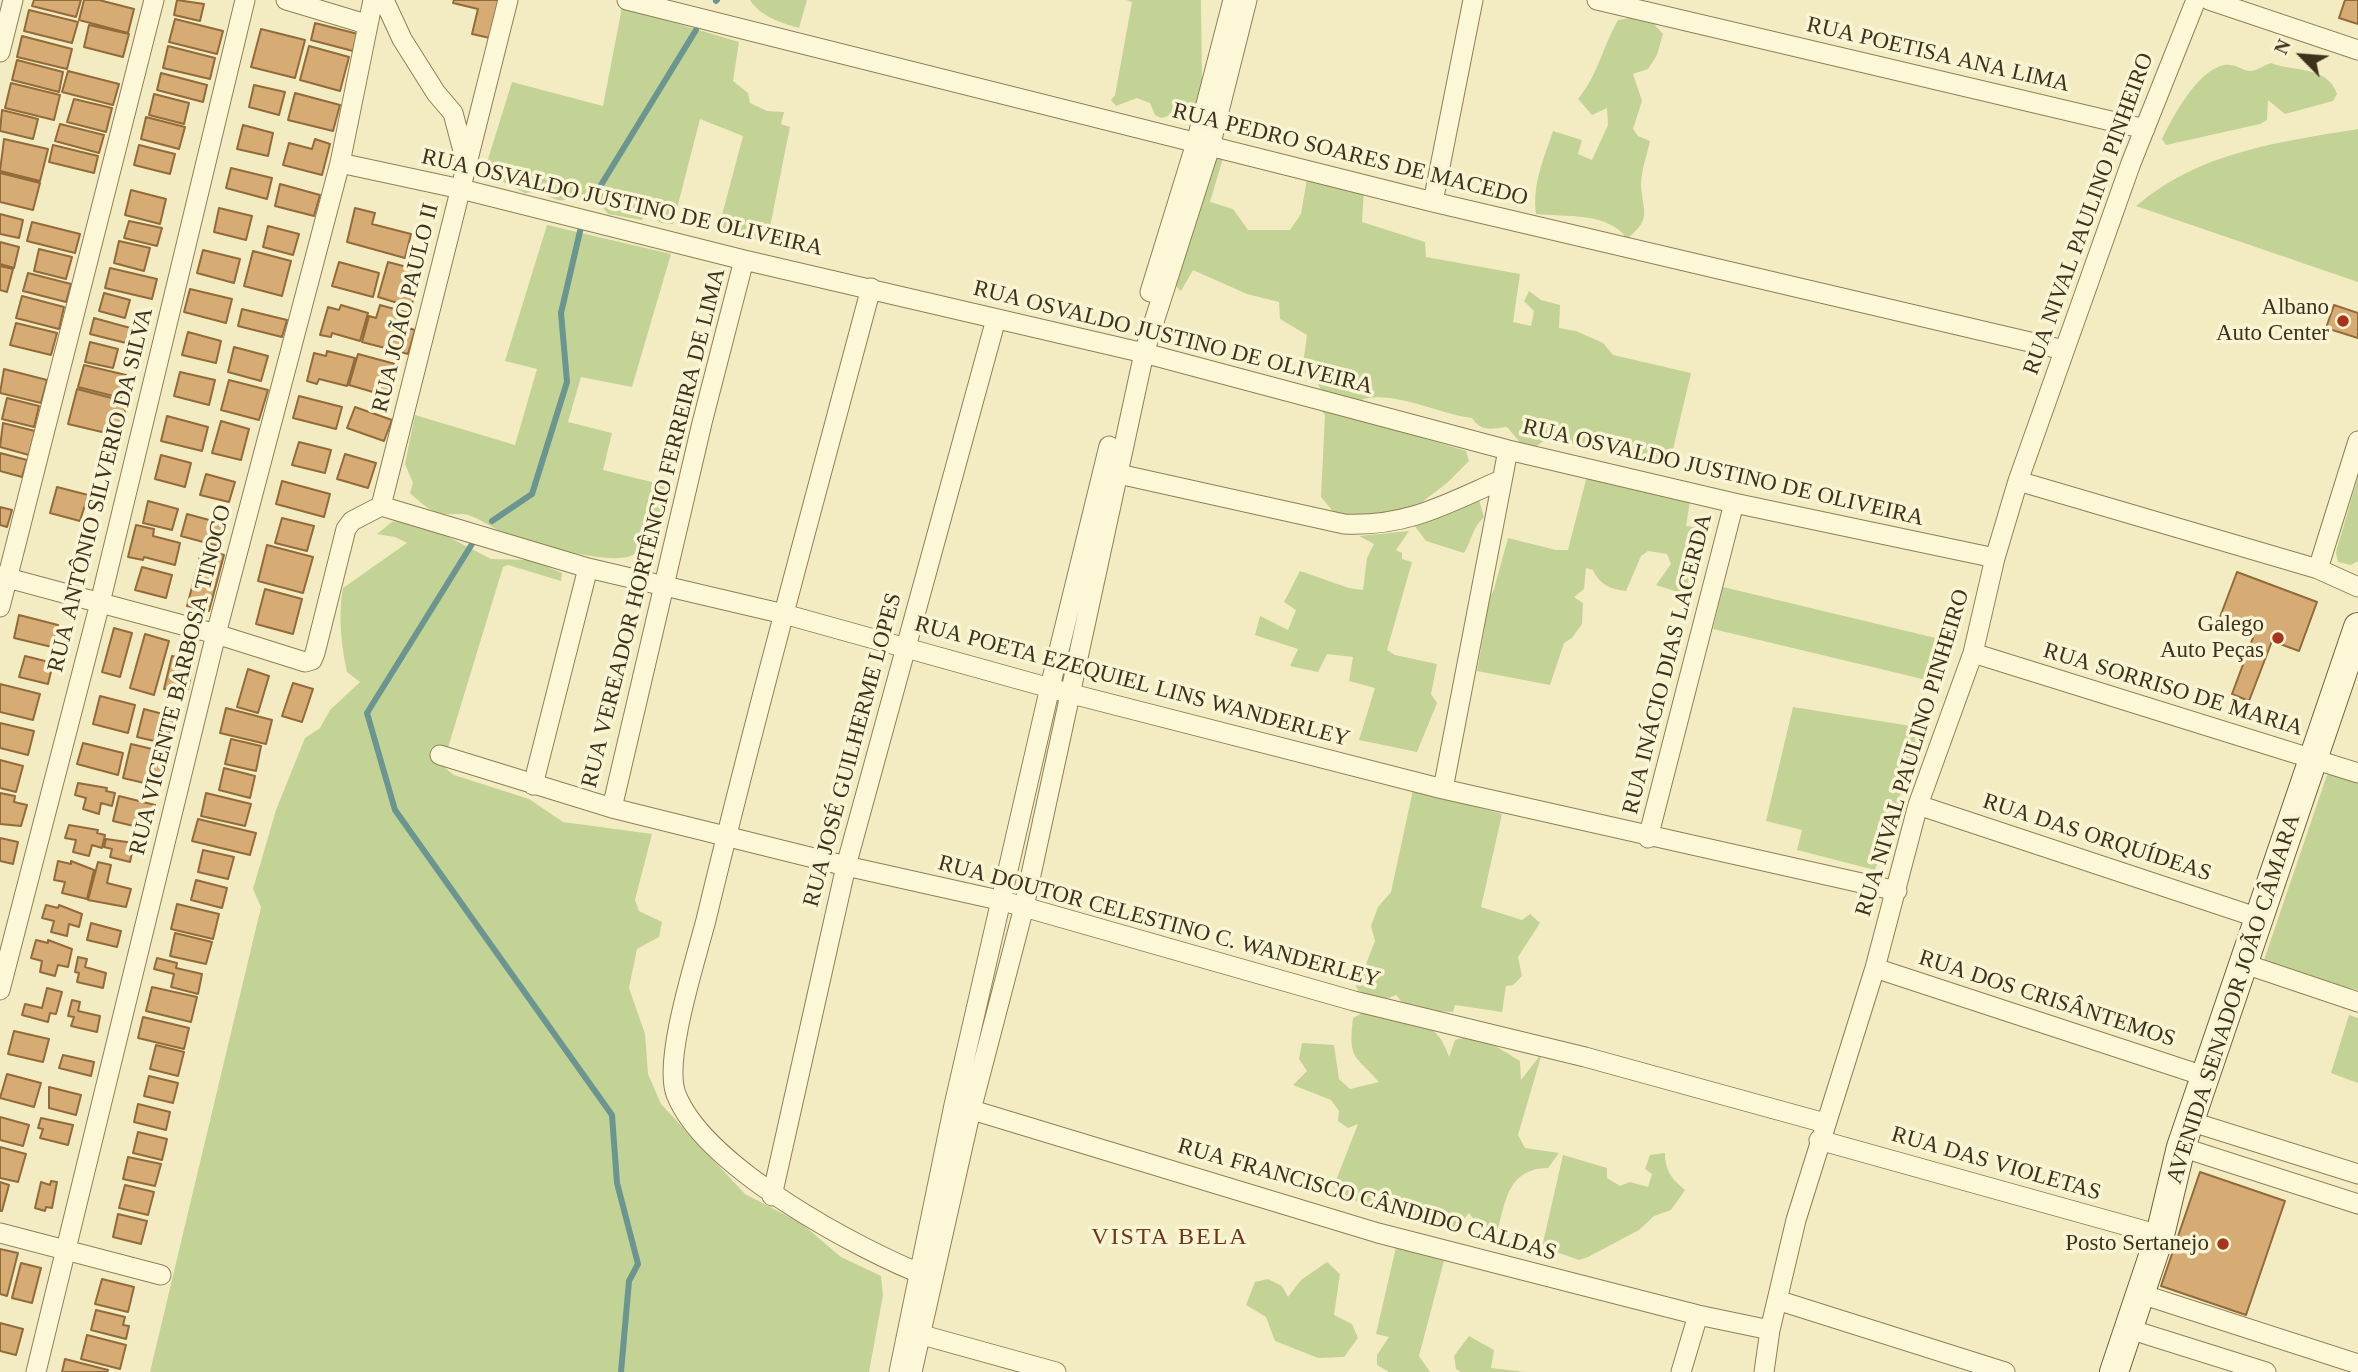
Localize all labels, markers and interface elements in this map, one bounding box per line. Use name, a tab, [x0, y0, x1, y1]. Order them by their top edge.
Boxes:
street label: RUA POETISA ANA LIMA	[1804, 11, 2072, 99]
north arrow	[2267, 21, 2337, 91]
text: N	[2270, 36, 2295, 58]
street label: RUA NIVAL PAULINO PINHEIRO	[2018, 49, 2160, 379]
street label: RUA PEDRO SOARES DE MACEDO	[1169, 97, 1531, 213]
street label: RUA OSVALDO JUSTINO DE OLIVEIRA	[419, 143, 825, 263]
street label: RUA JOÃO PAULO II	[367, 201, 445, 415]
street label: RUA VEREADOR HORTÊNCIO FERREIRA DE LIMA	[576, 265, 732, 791]
street label: RUA OSVALDO JUSTINO DE OLIVEIRA	[970, 275, 1376, 401]
place label: Albano Auto Center	[2216, 294, 2329, 348]
street label: RUA ANTÔNIO SILVERIO DA SILVA	[42, 305, 160, 675]
marker: Albano Auto Center	[2335, 313, 2351, 329]
street label: RUA OSVALDO JUSTINO DE OLIVEIRA	[1520, 413, 1926, 533]
street label: RUA VICENTE BARBOSA TINOCO	[124, 502, 238, 858]
street label: RUA INÁCIO DIAS LACERDA	[1617, 511, 1719, 817]
street label: RUA NIVAL PAULINO PINHEIRO	[1850, 586, 1976, 920]
street label: RUA JOSÉ GUILHERME LOPES	[798, 590, 908, 910]
street label: RUA POETA EZEQUIEL LINS WANDERLEY	[912, 611, 1352, 753]
place label: Galego Auto Peças	[2160, 611, 2264, 665]
marker: Galego Auto Peças	[2270, 630, 2286, 646]
street label: RUA SORRISO DE MARIA	[2040, 637, 2306, 743]
street label: RUA DAS ORQUÍDEAS	[1979, 788, 2215, 888]
street label: AVENIDA SENADOR JOÃO CÂMARA	[2161, 811, 2307, 1187]
street label: RUA DOUTOR CELESTINO C. WANDERLEY	[935, 850, 1383, 994]
street label: RUA DOS CRISÂNTEMOS	[1915, 944, 2179, 1054]
street label: RUA DAS VIOLETAS	[1888, 1121, 2104, 1207]
street label: RUA FRANCISCO CÂNDIDO CALDAS	[1174, 1133, 1560, 1267]
district label: VISTA BELA	[1093, 1224, 1247, 1252]
place label: Posto Sertanejo	[2065, 1230, 2209, 1258]
marker: Posto Sertanejo	[2215, 1236, 2231, 1252]

